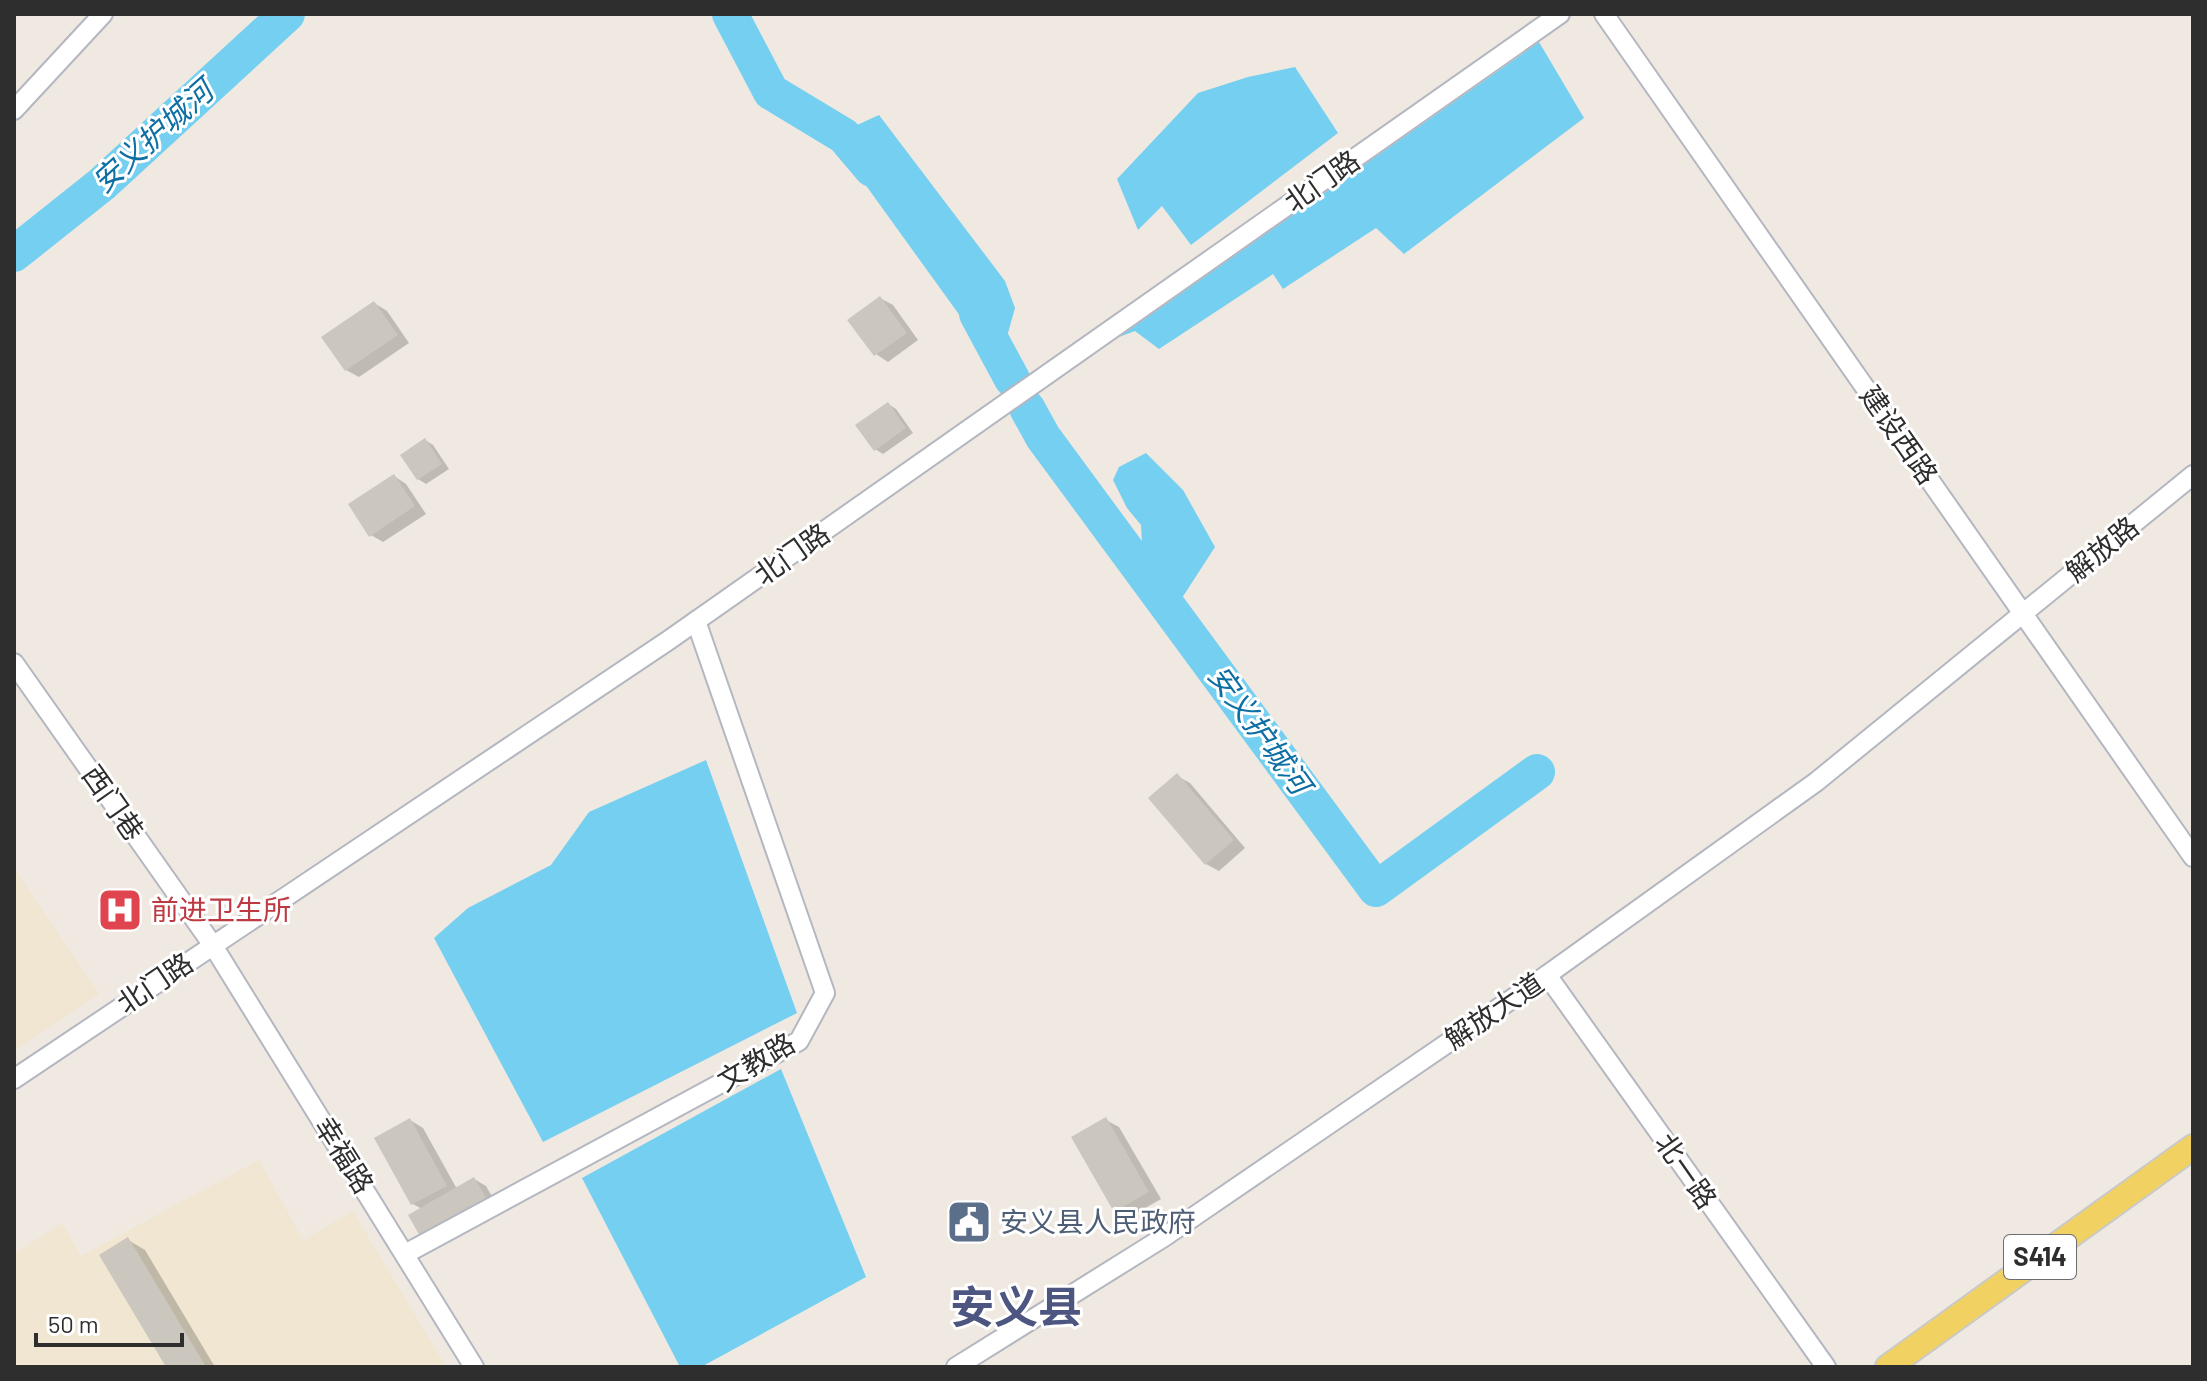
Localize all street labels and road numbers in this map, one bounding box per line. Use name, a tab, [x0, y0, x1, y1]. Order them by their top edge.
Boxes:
street label: 北门路	[1277, 142, 1366, 218]
street label: 建设西路	[1854, 379, 1946, 490]
street label: 解放路	[2058, 509, 2145, 588]
street label: 北门路	[747, 515, 836, 591]
street label: 西门巷	[76, 758, 152, 847]
street label: 北门路	[110, 945, 199, 1020]
street label: 解放大道	[1438, 965, 1549, 1056]
street label: 文教路	[711, 1025, 800, 1097]
street label: 幸福路	[308, 1110, 382, 1199]
street label: 北一路	[1649, 1126, 1725, 1215]
road number: S414	[2004, 1235, 2076, 1279]

